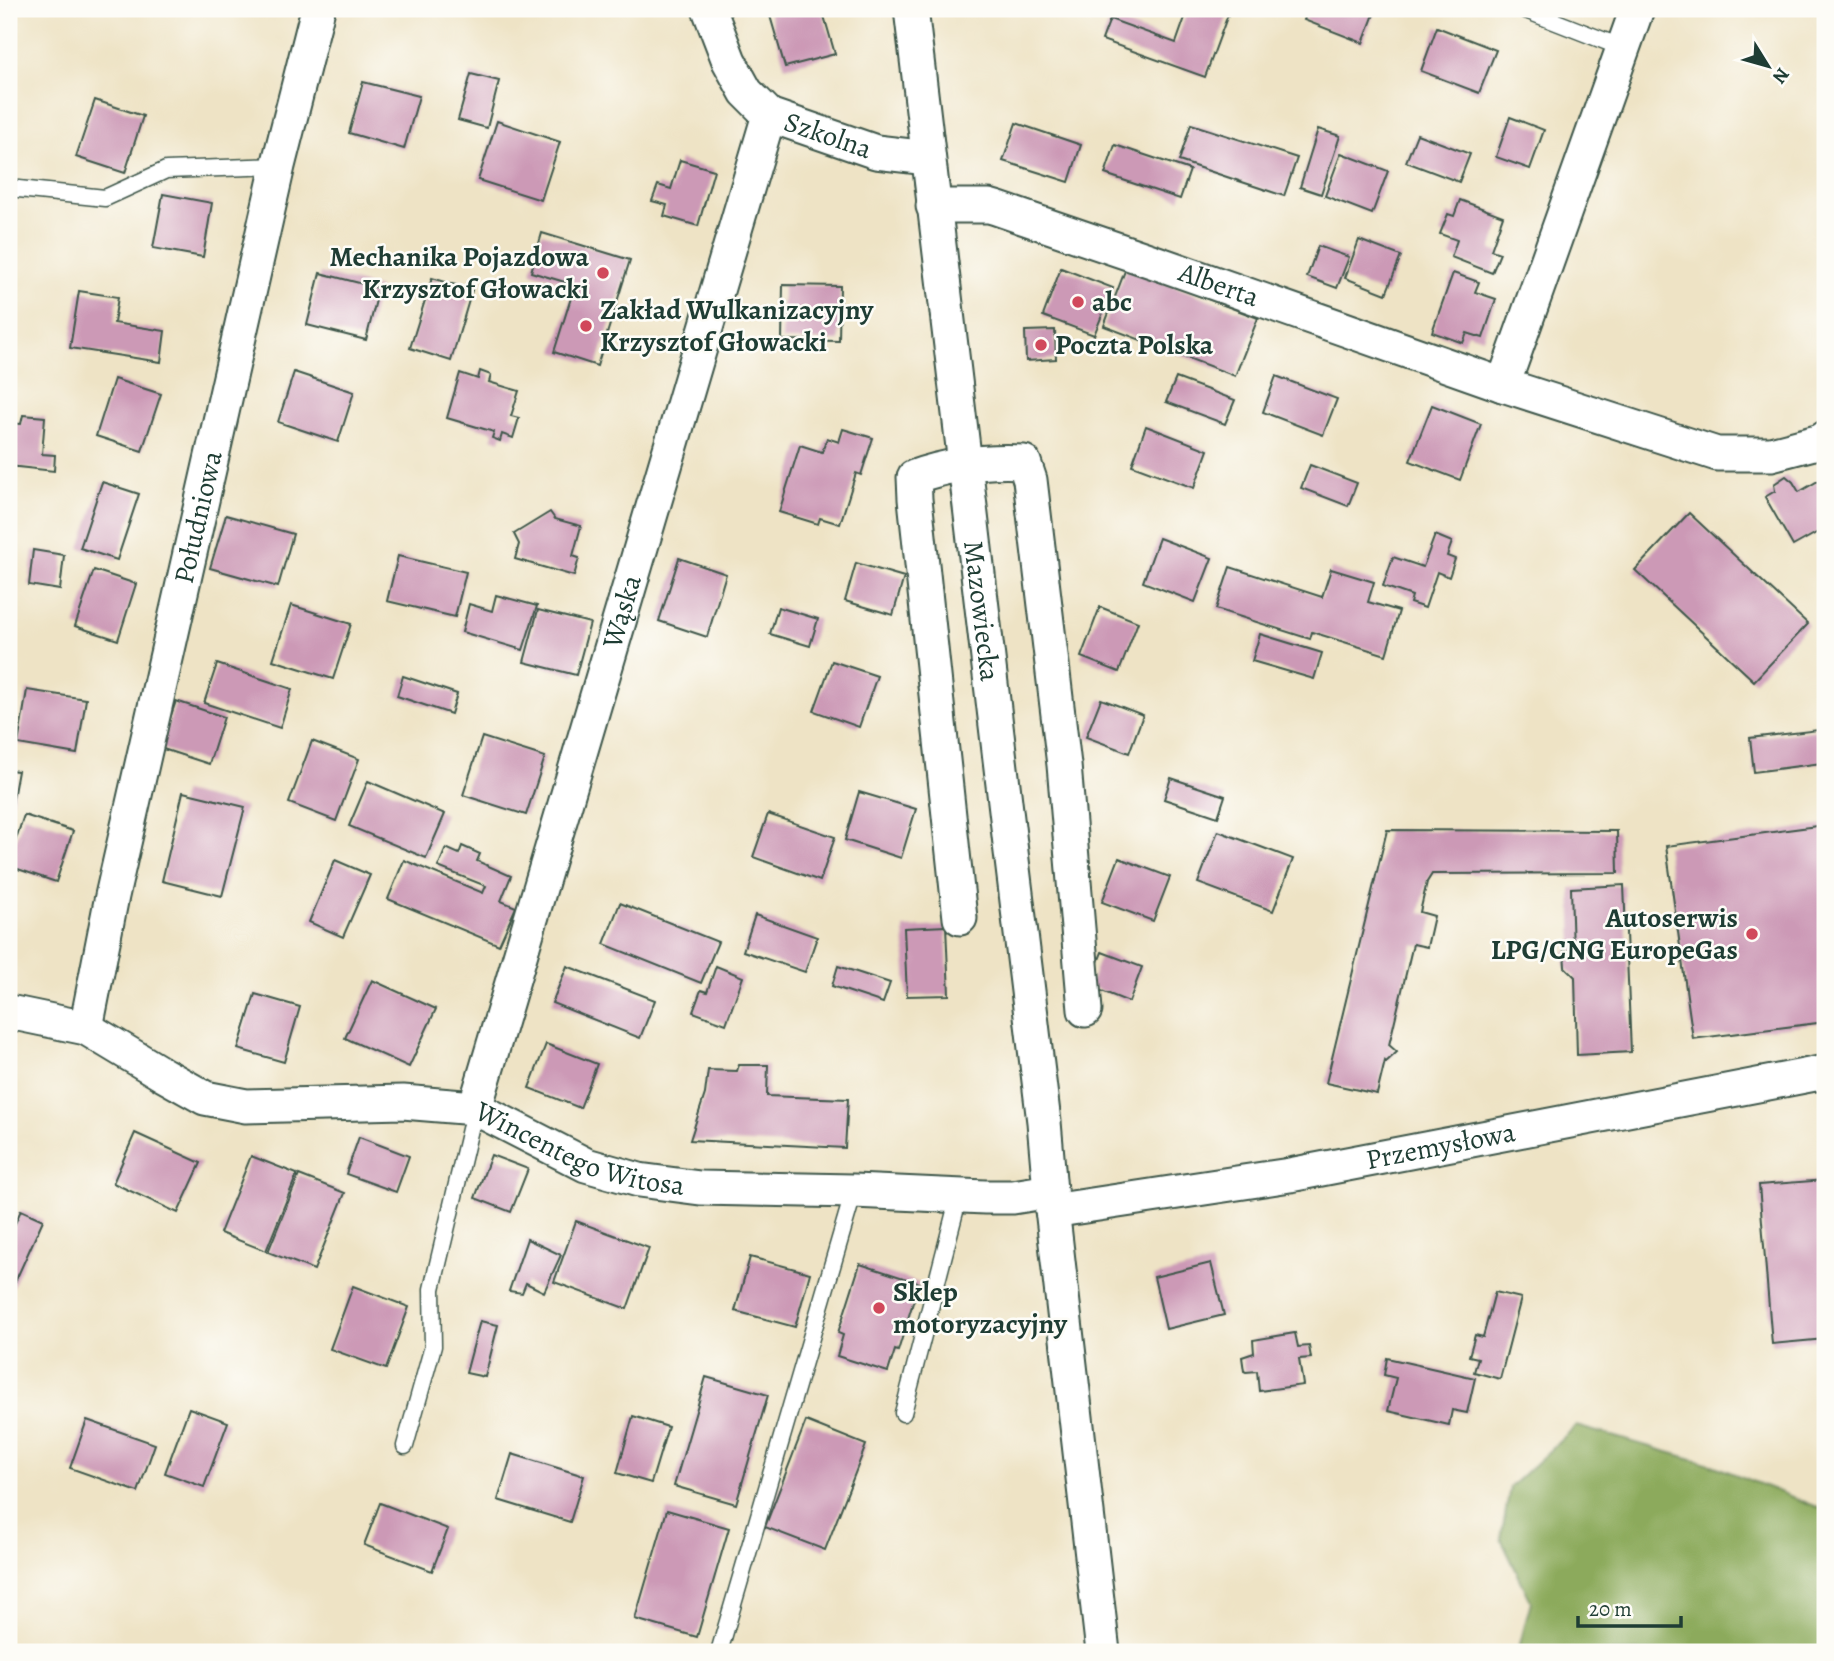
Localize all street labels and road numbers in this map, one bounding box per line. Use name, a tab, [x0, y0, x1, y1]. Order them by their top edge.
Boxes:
street label: Szkolna	[779, 103, 877, 168]
street label: Alberta	[1173, 253, 1264, 316]
street label: Południowa	[165, 447, 232, 587]
street label: Mazowiecka	[954, 538, 1009, 683]
street label: Wąska	[593, 570, 651, 653]
street label: Wincentego Witosa	[468, 1092, 687, 1205]
street label: Przemysłowa	[1363, 1113, 1518, 1179]

